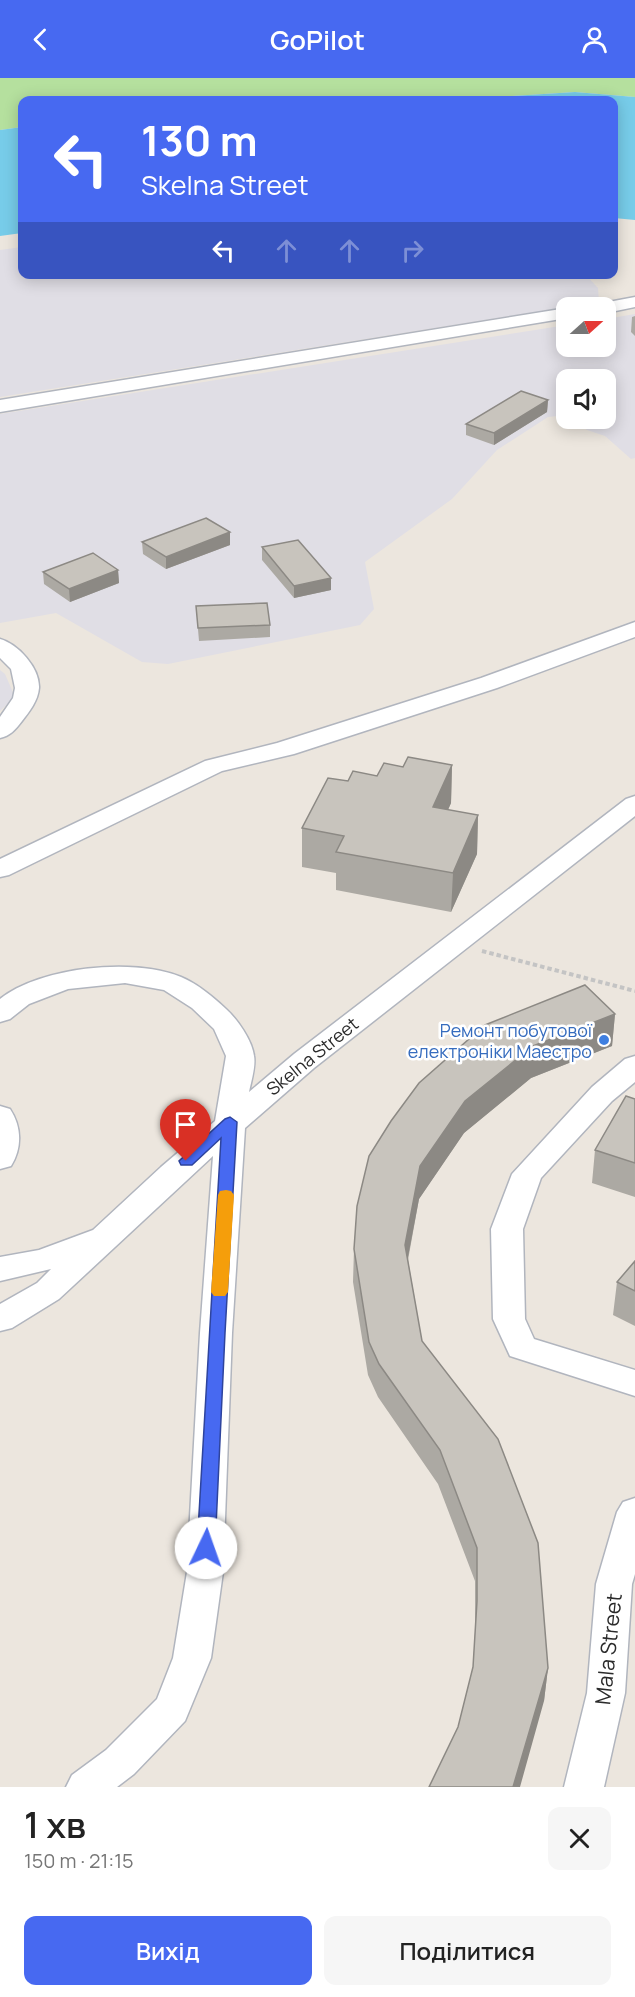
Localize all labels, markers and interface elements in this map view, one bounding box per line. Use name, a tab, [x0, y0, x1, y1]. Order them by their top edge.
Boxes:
text: GoPilot	[270, 21, 365, 58]
icon: back	[24, 23, 57, 56]
icon: person	[578, 23, 611, 56]
text: 130 m	[141, 111, 258, 169]
icon: left	[42, 120, 120, 198]
text: Skelna Street	[141, 166, 309, 203]
icon: left	[207, 234, 240, 267]
icon: ahead	[270, 234, 303, 267]
icon: ahead	[333, 234, 366, 267]
icon: right	[396, 234, 429, 267]
north arrow	[556, 297, 616, 357]
map controls	[556, 297, 616, 429]
button: sound	[556, 369, 616, 429]
street label: Skelna Street	[261, 1012, 363, 1100]
place label: Ремонт побутової електроніки Маестро	[408, 1018, 593, 1063]
marker: Ремонт побутової електроніки Маестро	[597, 1033, 611, 1047]
pin	[160, 1099, 211, 1161]
icon: arrive	[169, 1108, 202, 1141]
position arrow	[174, 1516, 238, 1580]
street label: Mala Street	[588, 1592, 628, 1706]
text: 1 хв	[24, 1800, 86, 1849]
button: close	[548, 1807, 611, 1870]
text: 150 m · 21:15	[24, 1847, 134, 1874]
button: Вихід	[24, 1916, 312, 1985]
button: Поділитися	[324, 1916, 611, 1985]

